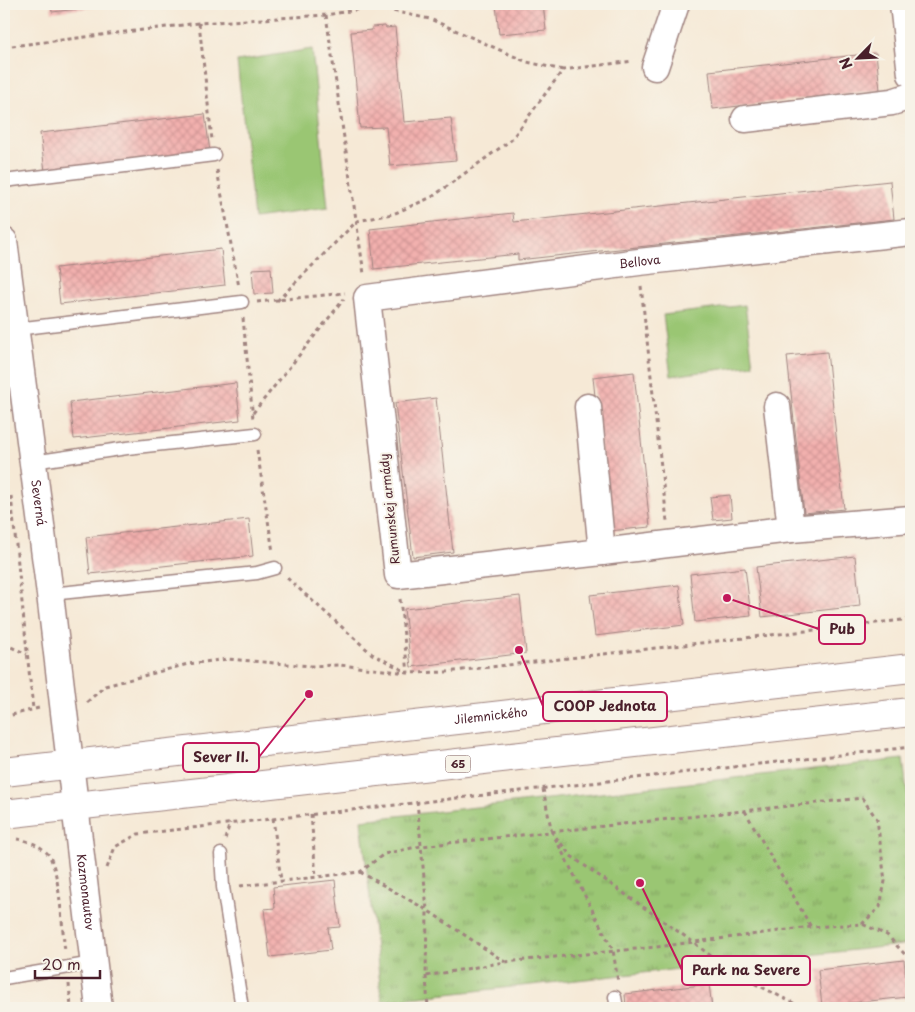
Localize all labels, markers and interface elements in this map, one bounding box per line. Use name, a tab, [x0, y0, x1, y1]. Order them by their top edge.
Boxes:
north arrow	[832, 32, 882, 82]
text: N	[834, 54, 858, 73]
street label: Bellova	[618, 250, 662, 273]
street label: Rumunskej armády	[374, 453, 404, 565]
street label: Severná	[27, 479, 51, 527]
callout: Pub	[819, 615, 865, 644]
text: Pub	[829, 618, 855, 639]
callout: COOP Jednota	[543, 692, 667, 721]
text: COOP Jednota	[553, 695, 657, 716]
street label: Jilemnického	[453, 702, 529, 728]
callout: Sever II.	[183, 743, 259, 772]
text: Sever II.	[193, 746, 249, 767]
road number: 65	[446, 756, 470, 772]
street label: Kozmonautov	[73, 853, 100, 931]
scale bar	[35, 947, 100, 979]
text: 20 m	[42, 952, 81, 975]
callout: Park na Severe	[682, 956, 810, 985]
text: Park na Severe	[692, 959, 800, 980]

